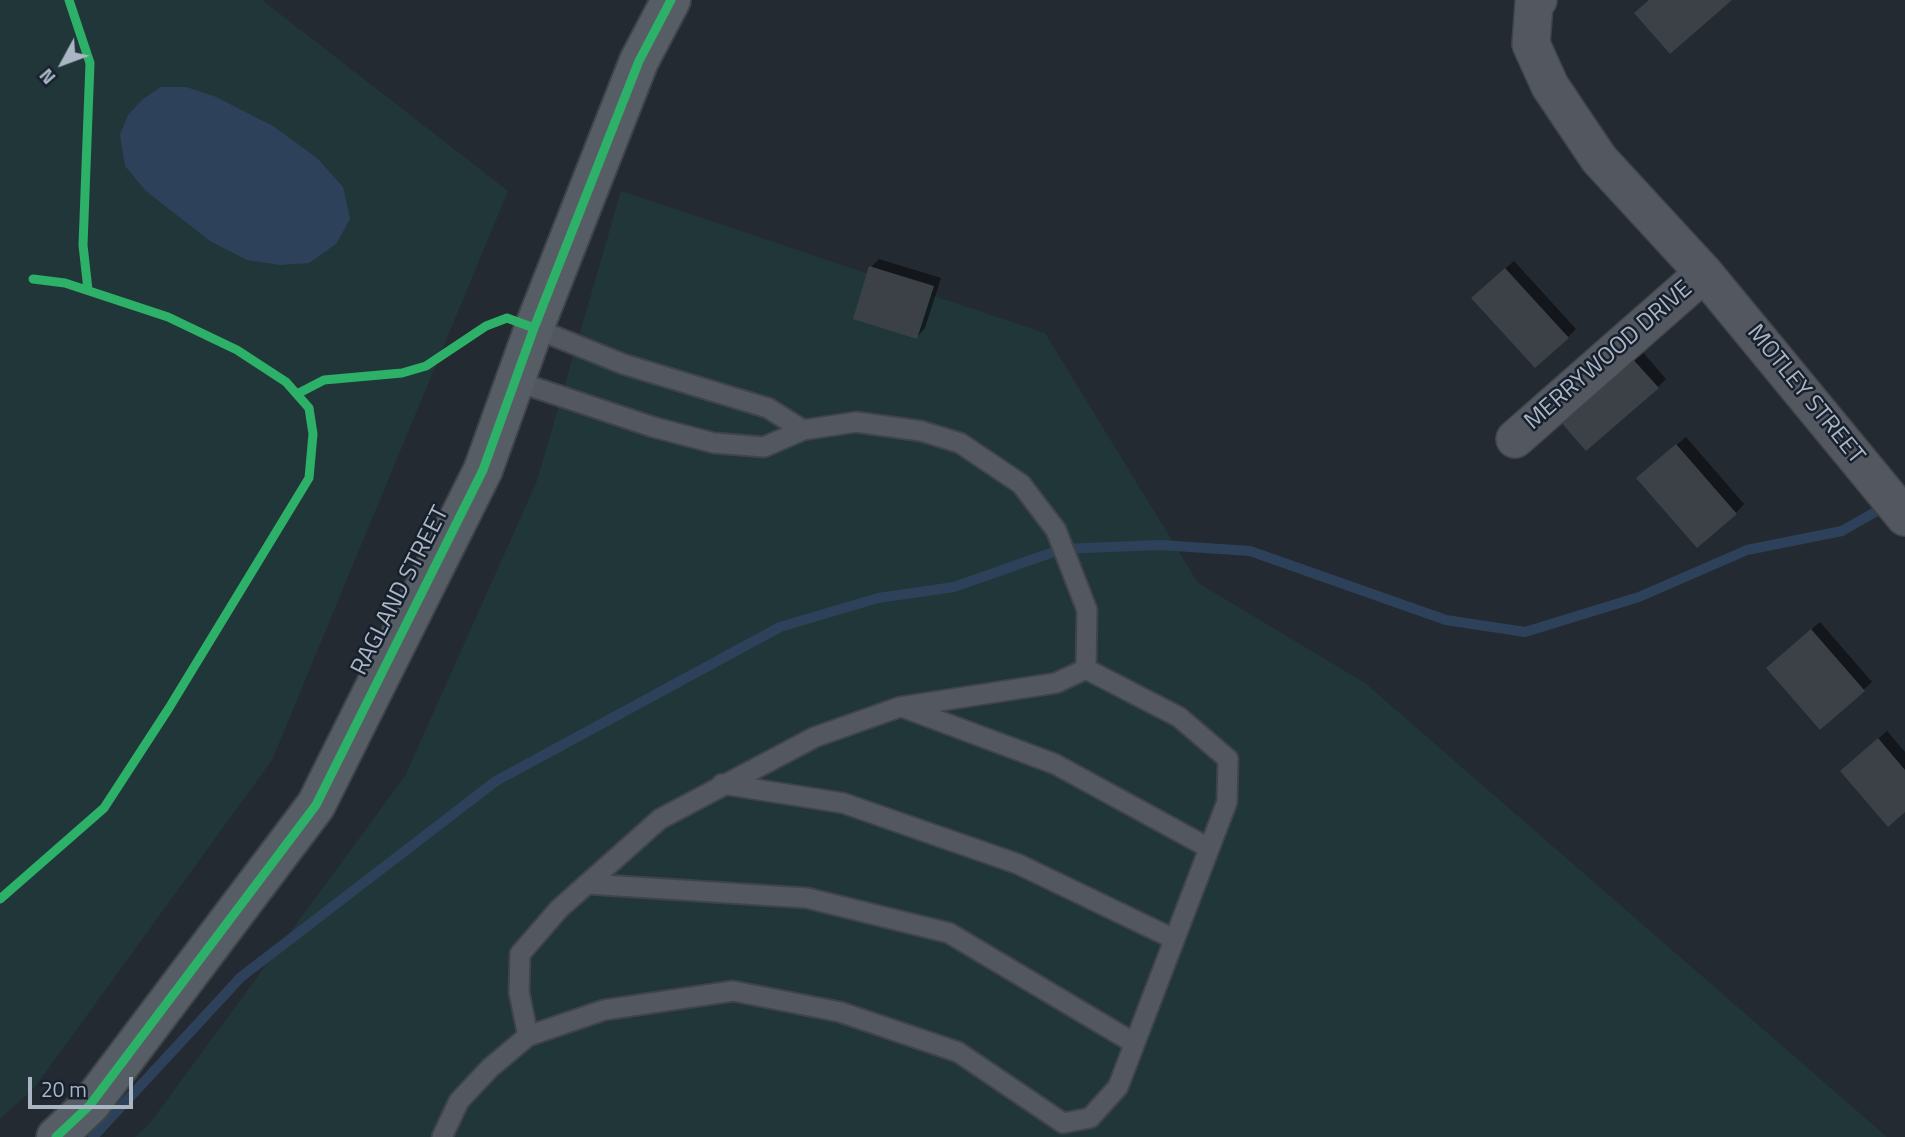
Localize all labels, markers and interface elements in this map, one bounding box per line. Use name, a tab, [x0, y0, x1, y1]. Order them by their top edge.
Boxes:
north arrow	[28, 28, 98, 98]
text: N	[32, 63, 62, 92]
street label: MERRYWOOD DRIVE	[1519, 275, 1699, 437]
street label: MOTLEY STREET	[1740, 320, 1870, 470]
street label: RAGLAND STREET	[346, 502, 456, 680]
scale bar	[32, 1064, 136, 1108]
text: 20 m	[41, 1073, 87, 1105]

